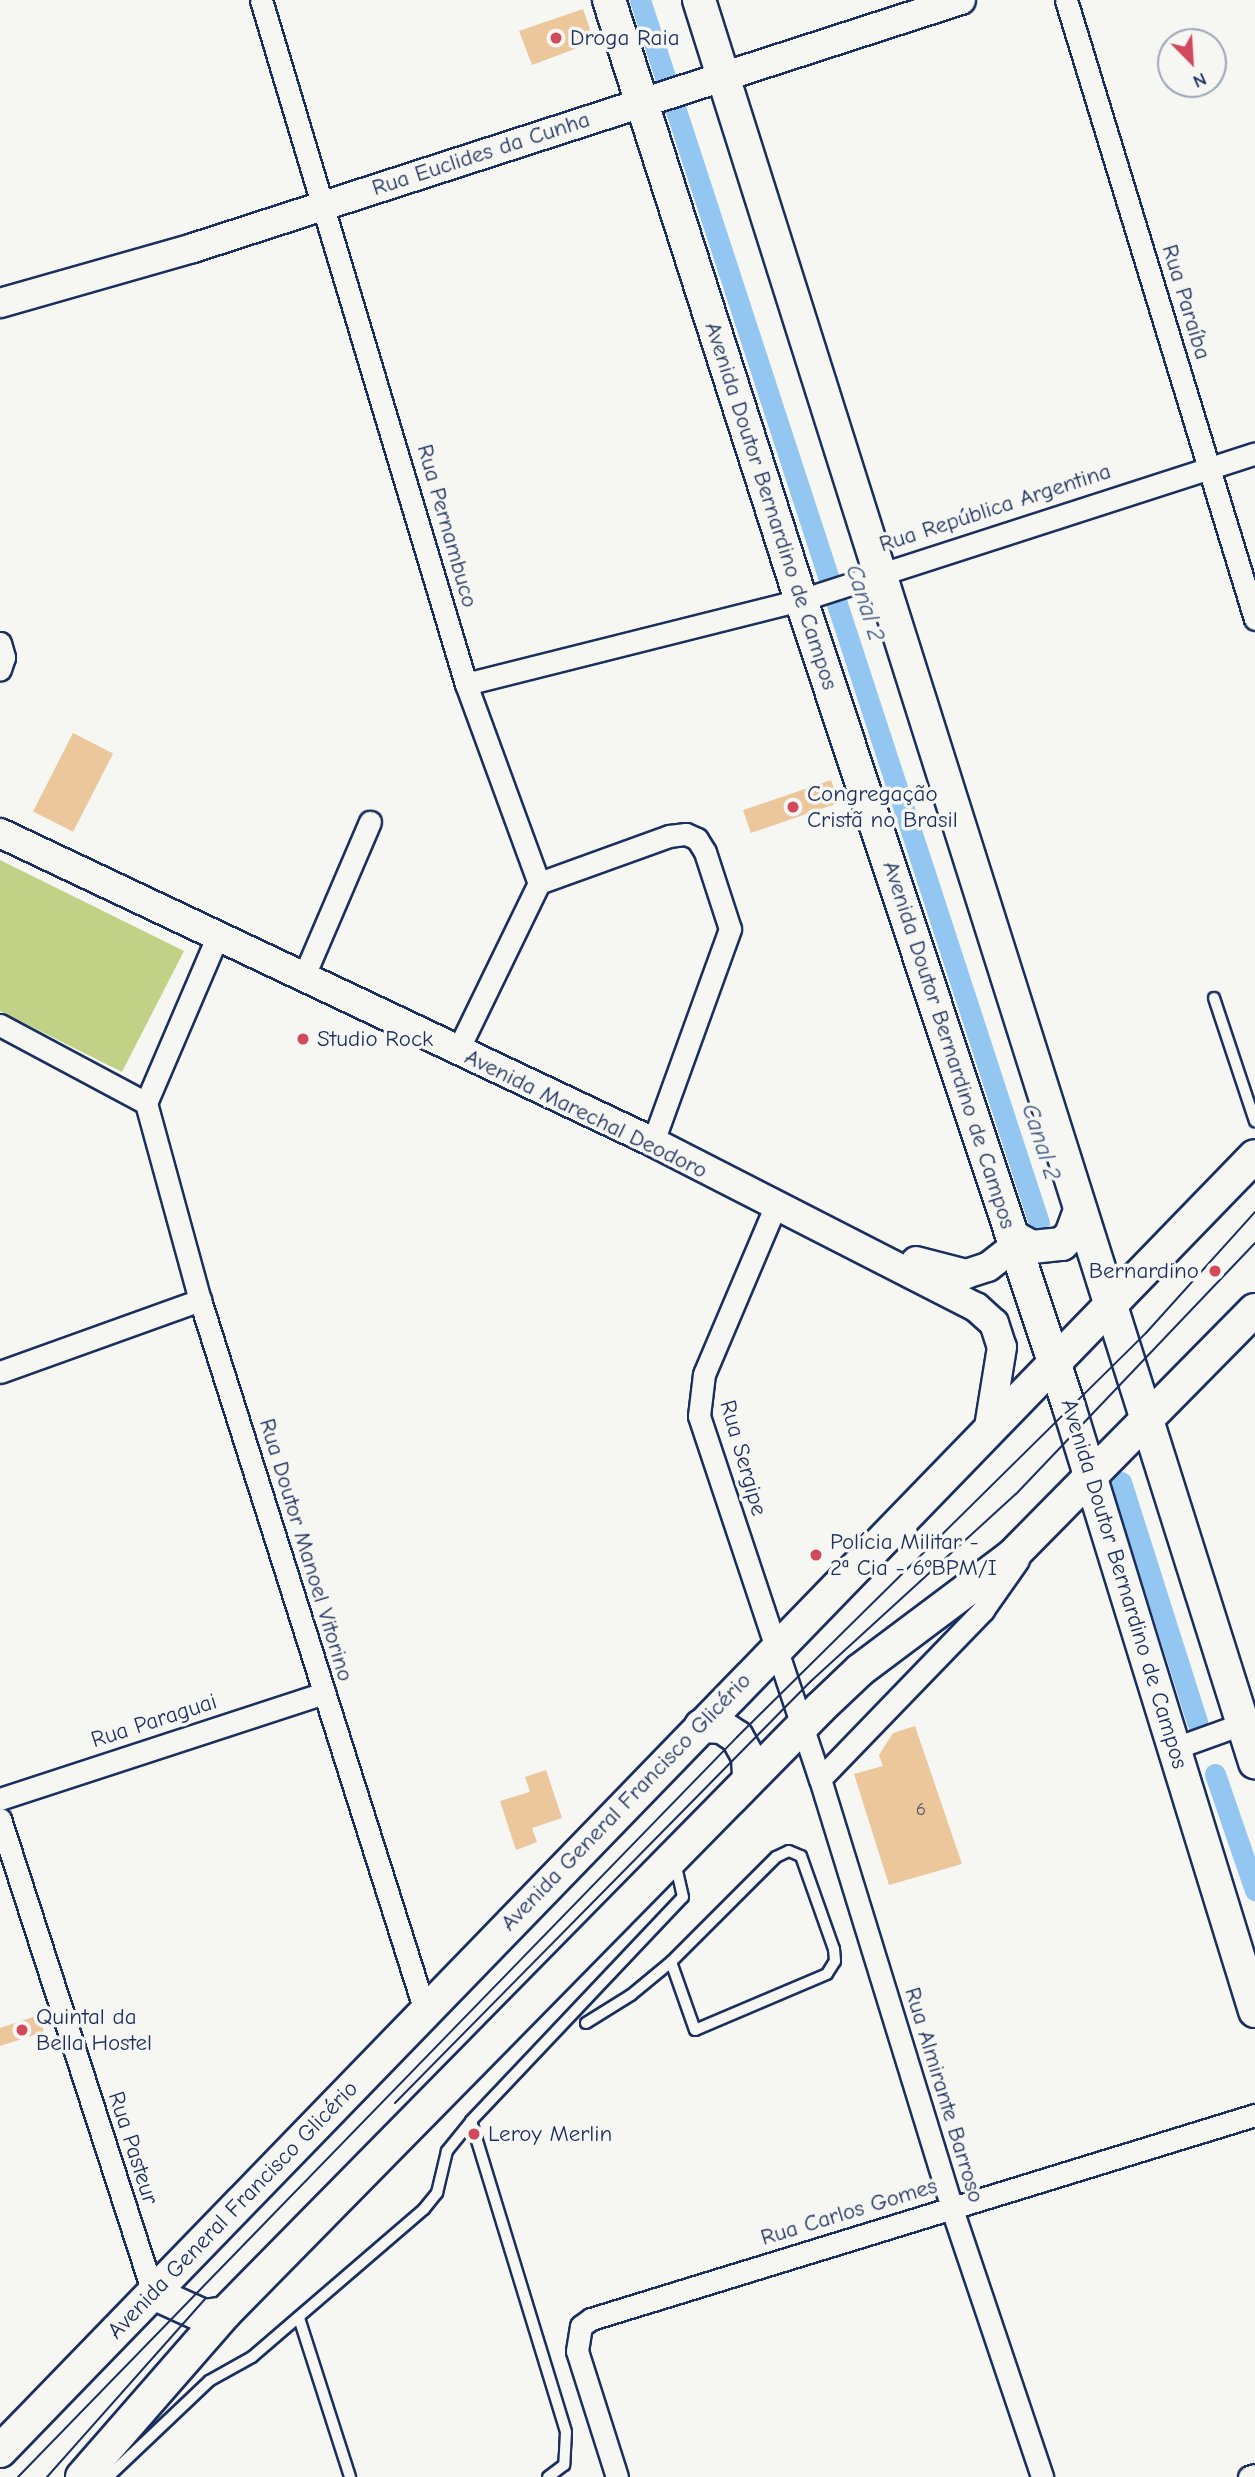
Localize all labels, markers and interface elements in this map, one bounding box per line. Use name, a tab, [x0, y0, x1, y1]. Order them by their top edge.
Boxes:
place label: Droga Raia	[570, 24, 680, 52]
north arrow	[1157, 28, 1227, 98]
marker: Droga Raia	[548, 30, 564, 46]
text: N	[1190, 68, 1210, 93]
street label: Rua Euclides da Cunha	[369, 106, 593, 202]
street label: Rua Paraíba	[1155, 241, 1217, 363]
street label: Avenida Doutor Bernardino de Campos	[698, 319, 844, 693]
street label: Rua Pernambuco	[411, 441, 483, 611]
street label: Rua República Argentina	[876, 458, 1114, 558]
water label: Canal 2	[839, 561, 891, 645]
place label: Congregação Cristã no Brasil	[807, 780, 958, 834]
marker: Congregação Cristã no Brasil	[785, 799, 801, 815]
street label: Avenida Doutor Bernardino de Campos	[876, 858, 1022, 1232]
place label: Studio Rock	[317, 1025, 433, 1053]
marker: Studio Rock	[295, 1031, 311, 1047]
street label: Avenida Marechal Deodoro	[460, 1043, 712, 1185]
water label: Canal 2	[1015, 1100, 1067, 1184]
place label: Bernardino	[1089, 1257, 1199, 1285]
marker: Bernardino	[1205, 1261, 1225, 1281]
street label: Avenida Doutor Bernardino de Campos	[1055, 1396, 1193, 1772]
street label: Rua Sergipe	[713, 1397, 773, 1519]
street label: Rua Doutor Manoel Vitorino	[253, 1415, 359, 1685]
place label: Polícia Militar - 2ª Cia - 6ºBPM/I	[830, 1528, 997, 1582]
marker: Polícia Militar - 2ª Cia - 6ºBPM/I	[808, 1547, 824, 1563]
street label: Avenida General Francisco Glicério	[495, 1667, 757, 1937]
street label: Rua Paraguai	[88, 1688, 220, 1754]
house number: 6	[916, 1799, 926, 1821]
street label: Rua Almirante Barroso	[898, 1984, 990, 2206]
place label: Quintal da Bella Hostel	[36, 2003, 152, 2057]
marker: Quintal da Bella Hostel	[14, 2022, 30, 2038]
street label: Avenida General Francisco Glicério	[102, 2075, 364, 2345]
street label: Rua Pasteur	[102, 2088, 164, 2208]
place label: Leroy Merlin	[488, 2120, 612, 2148]
marker: Leroy Merlin	[466, 2126, 482, 2142]
street label: Rua Carlos Gomes	[757, 2172, 941, 2252]

